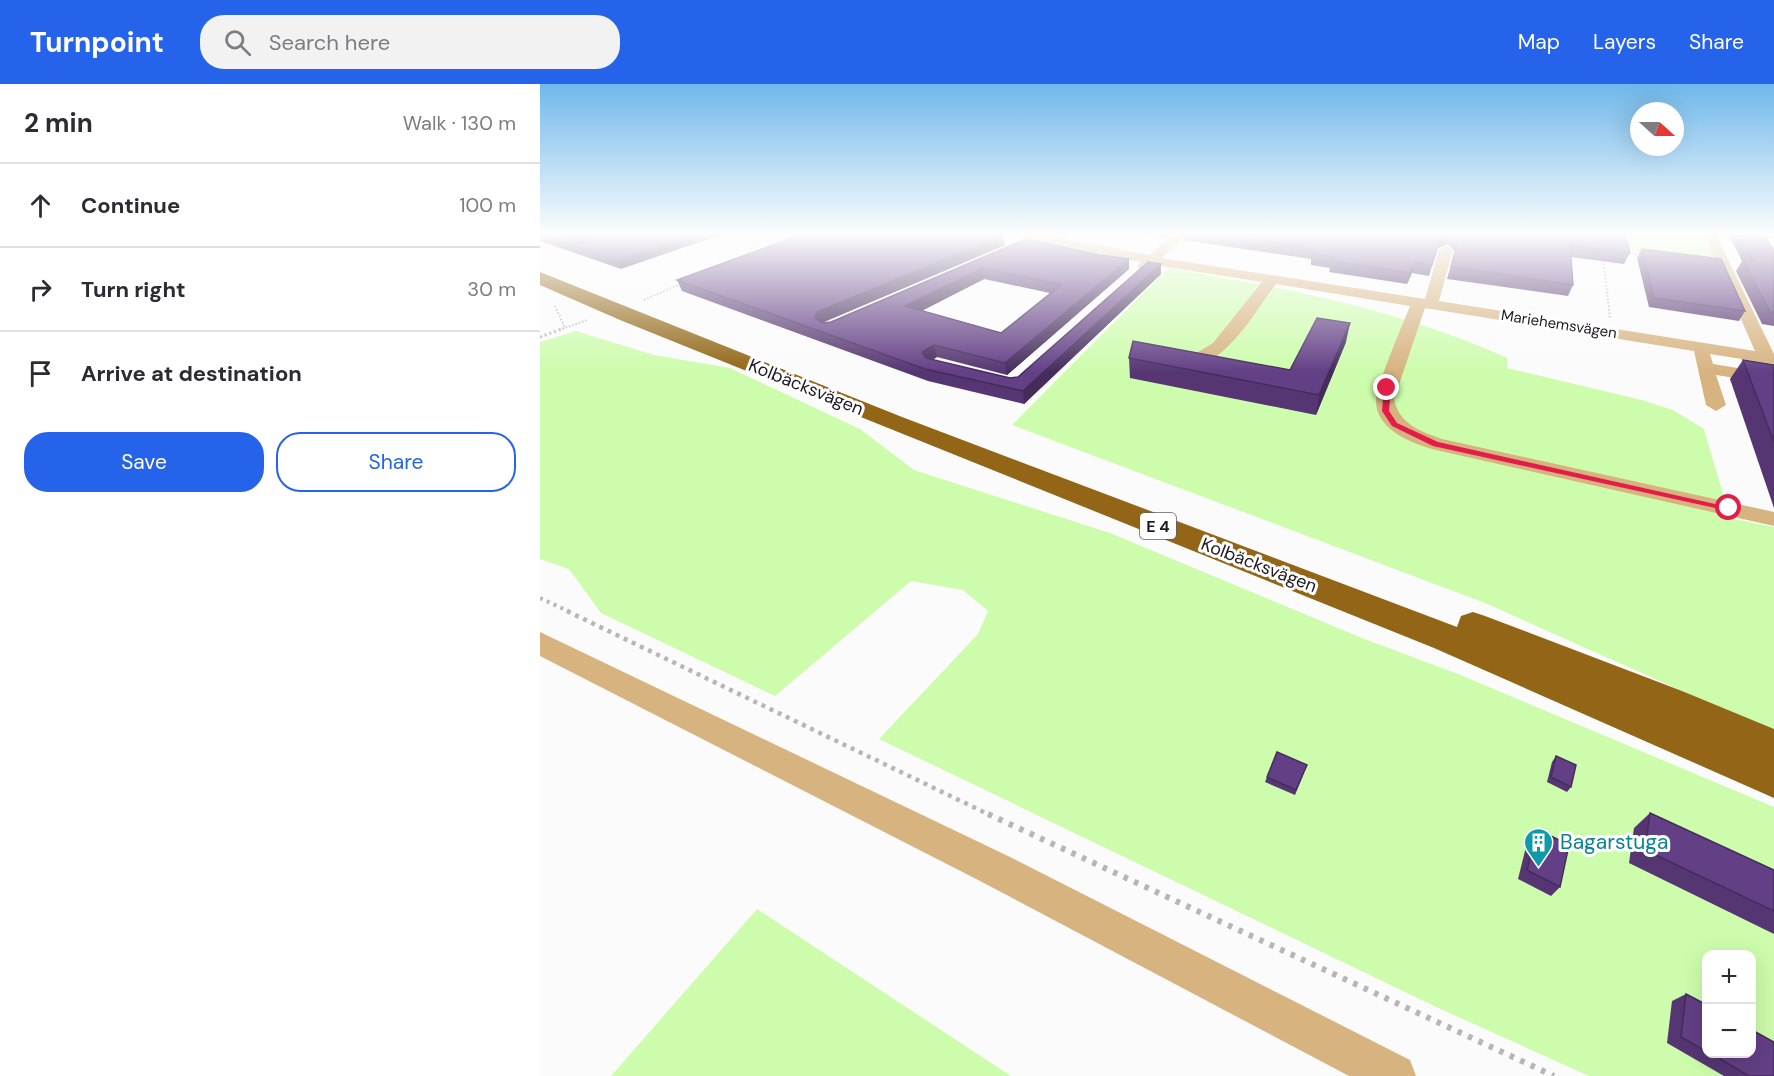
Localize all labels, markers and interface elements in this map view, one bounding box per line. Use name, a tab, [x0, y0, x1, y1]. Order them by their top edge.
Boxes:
search box	[200, 15, 620, 69]
text: Turnpoint	[30, 24, 164, 61]
icon: search	[221, 26, 254, 59]
text: Search here	[269, 28, 390, 57]
text: Map	[1518, 28, 1560, 56]
text: Layers	[1593, 28, 1656, 56]
text: Share	[1689, 28, 1744, 56]
north arrow	[1630, 102, 1684, 156]
text: 2 min	[24, 106, 93, 140]
text: Walk · 130 m	[403, 110, 516, 136]
icon: ahead	[24, 189, 57, 222]
text: Continue	[81, 191, 180, 220]
text: 100 m	[459, 192, 516, 218]
icon: right	[24, 273, 57, 306]
text: Turn right	[81, 275, 186, 304]
text: 30 m	[467, 276, 516, 302]
street label: Mariehemsvägen	[1500, 305, 1618, 343]
street label: Kolbäcksvägen	[745, 353, 867, 421]
icon: arrive	[24, 357, 57, 390]
text: Arrive at destination	[81, 359, 302, 388]
route end	[1373, 374, 1399, 400]
button: Save	[24, 432, 264, 492]
button: Share	[276, 432, 516, 492]
route start	[1715, 494, 1741, 520]
road number: E 4	[1140, 513, 1176, 539]
street label: Kolbäcksvägen	[1198, 532, 1320, 598]
building icon: Bagarstuga	[1523, 826, 1555, 868]
place label: Bagarstuga	[1560, 828, 1669, 856]
map controls	[1702, 950, 1756, 1058]
button: +	[1702, 950, 1756, 1004]
button: −	[1702, 1004, 1756, 1058]

